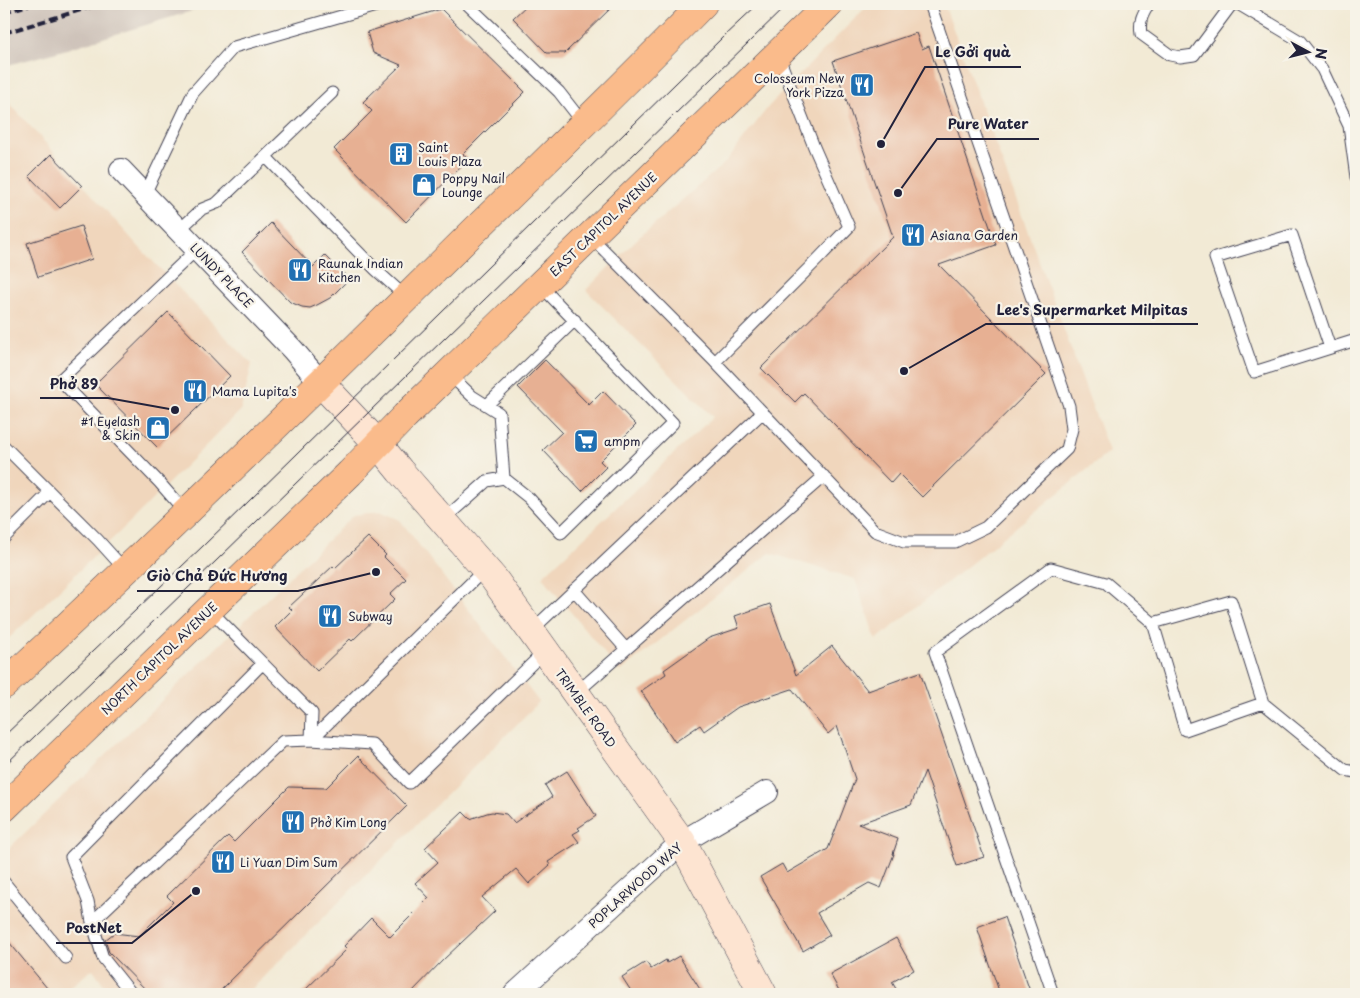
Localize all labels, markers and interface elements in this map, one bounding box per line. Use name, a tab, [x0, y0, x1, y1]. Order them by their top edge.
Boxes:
north arrow	[1282, 28, 1332, 78]
callout: Le Gởi quà	[925, 38, 1021, 67]
text: Le Gởi quà	[935, 41, 1011, 62]
text: N	[1310, 47, 1332, 60]
place label: Colosseum New York Pizza	[754, 69, 845, 101]
restaurant icon: Colosseum New York Pizza	[849, 72, 875, 98]
callout: Pure Water	[937, 110, 1039, 139]
text: Pure Water	[948, 113, 1029, 134]
place label: Saint Louis Plaza	[418, 138, 482, 170]
building icon: Saint Louis Plaza	[388, 141, 414, 167]
street label: EAST CAPITOL AVENUE	[545, 168, 661, 280]
place label: Poppy Nail Lounge	[442, 169, 505, 201]
shop icon: Poppy Nail Lounge	[411, 172, 437, 198]
restaurant icon: Asiana Garden	[900, 222, 926, 248]
place label: Asiana Garden	[930, 226, 1018, 244]
street label: LUNDY PLACE	[186, 239, 258, 312]
place label: Raunak Indian Kitchen	[318, 254, 403, 286]
restaurant icon: Raunak Indian Kitchen	[287, 257, 313, 283]
callout: Lee's Supermarket Milpitas	[986, 295, 1198, 324]
text: Lee's Supermarket Milpitas	[996, 299, 1188, 320]
callout: Phở 89	[40, 369, 108, 398]
text: Phở 89	[50, 373, 98, 394]
restaurant icon: Mama Lupita's	[182, 378, 208, 404]
place label: Mama Lupita's	[212, 382, 297, 400]
place label: #1 Eyelash & Skin	[81, 412, 140, 444]
shop icon: #1 Eyelash & Skin	[145, 415, 171, 441]
supermarket icon: ampm	[573, 428, 599, 454]
place label: ampm	[604, 432, 640, 450]
callout: Giò Chả Đức Hương	[137, 562, 298, 591]
text: Giò Chả Đức Hương	[146, 565, 288, 586]
street label: NORTH CAPITOL AVENUE	[97, 598, 221, 718]
restaurant icon: Subway	[317, 603, 343, 629]
place label: Subway	[348, 607, 393, 625]
street label: TRIMBLE ROAD	[551, 665, 621, 751]
restaurant icon: Phở Kim Long	[280, 809, 306, 835]
place label: Phở Kim Long	[310, 813, 387, 831]
street label: POPLARWOOD WAY	[584, 838, 686, 932]
restaurant icon: Li Yuan Dim Sum	[210, 849, 236, 875]
place label: Li Yuan Dim Sum	[240, 853, 338, 871]
callout: PostNet	[56, 914, 132, 943]
text: PostNet	[66, 917, 122, 938]

